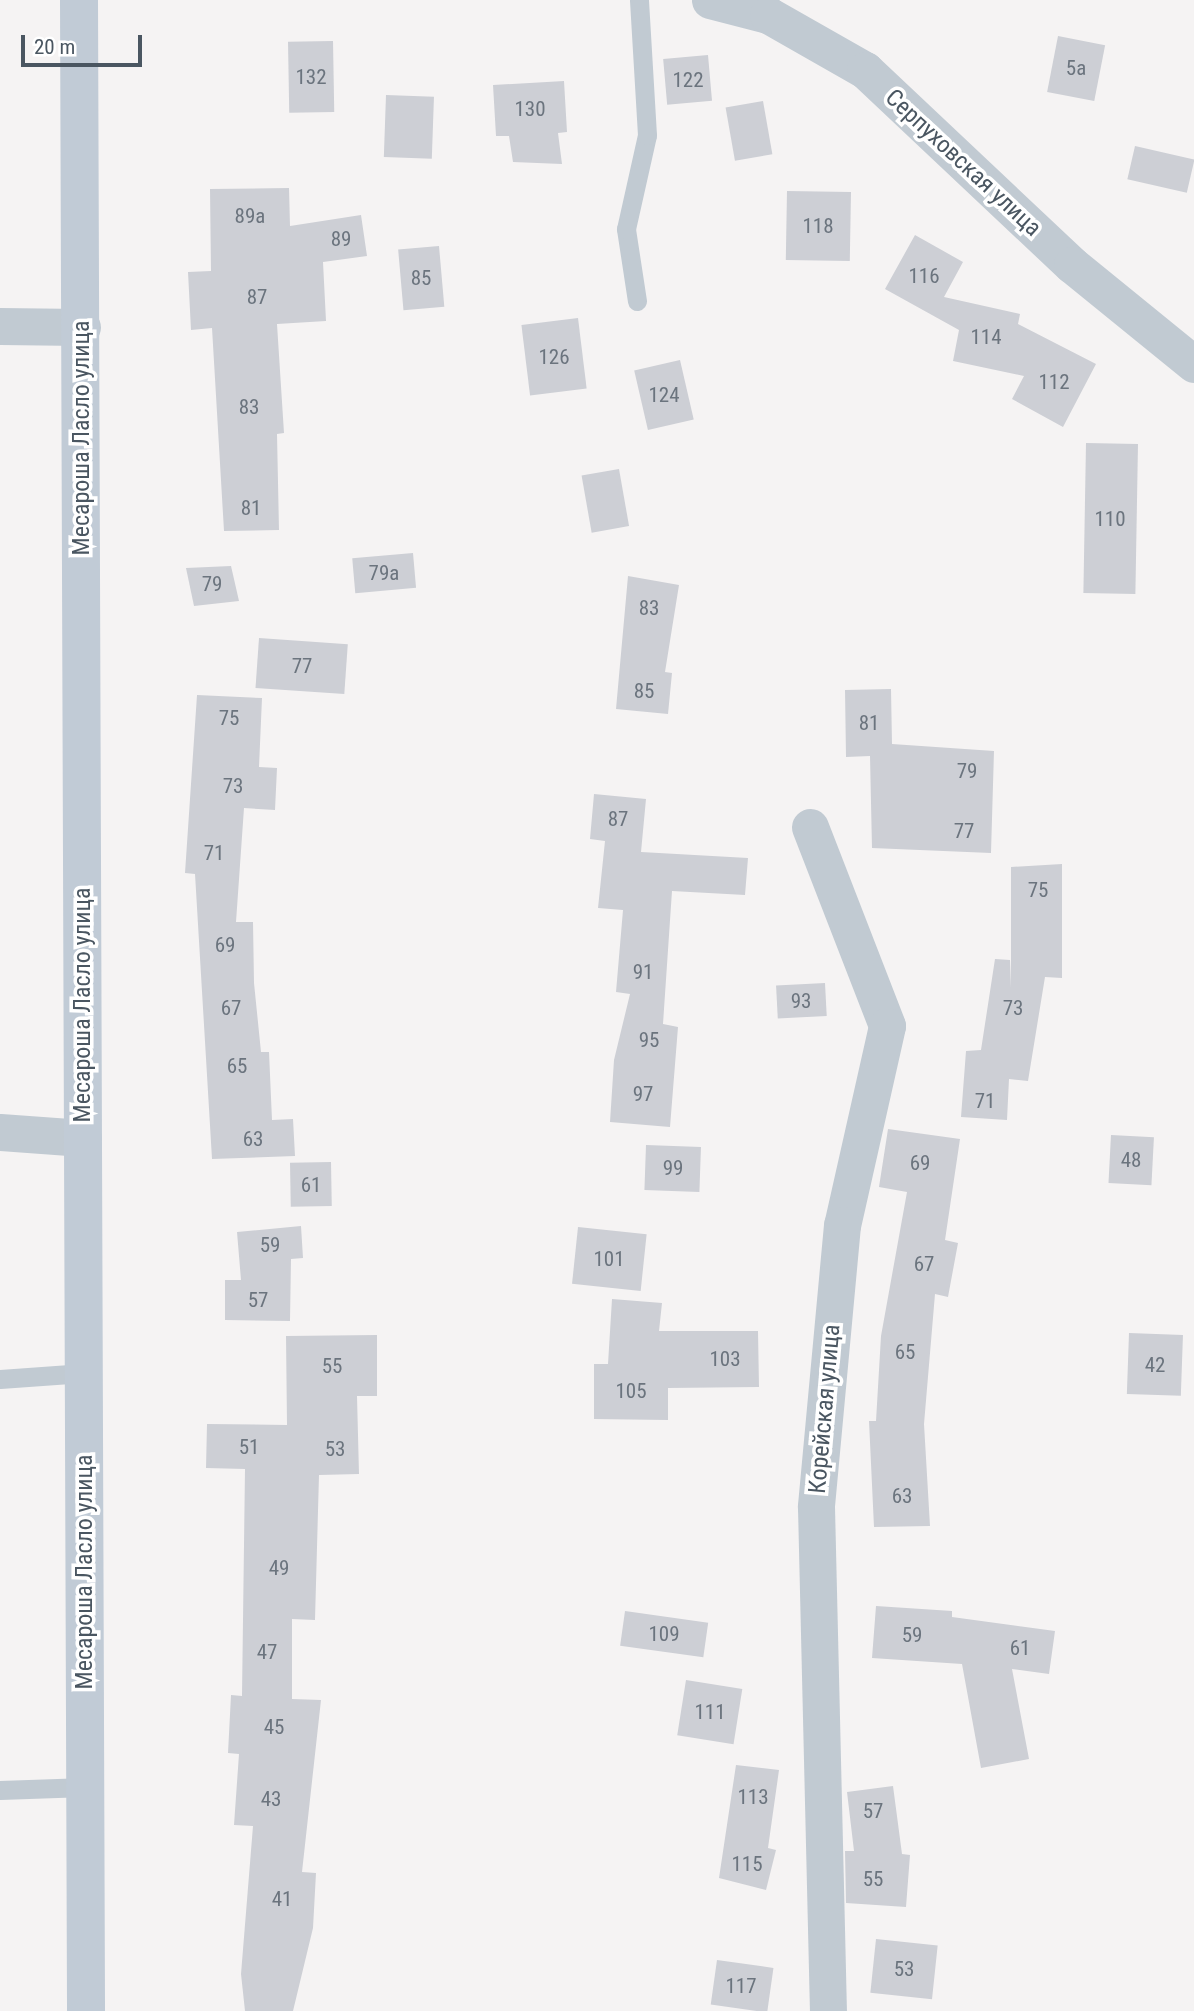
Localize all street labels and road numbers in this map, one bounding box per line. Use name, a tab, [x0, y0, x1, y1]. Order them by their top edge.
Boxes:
street label: Серпуховская улица	[879, 83, 1047, 243]
street label: Месароша Ласло улица	[68, 321, 96, 555]
street label: Месароша Ласло улица	[69, 888, 97, 1122]
street label: Корейская улица	[803, 1323, 847, 1495]
street label: Месароша Ласло улица	[71, 1455, 99, 1689]

